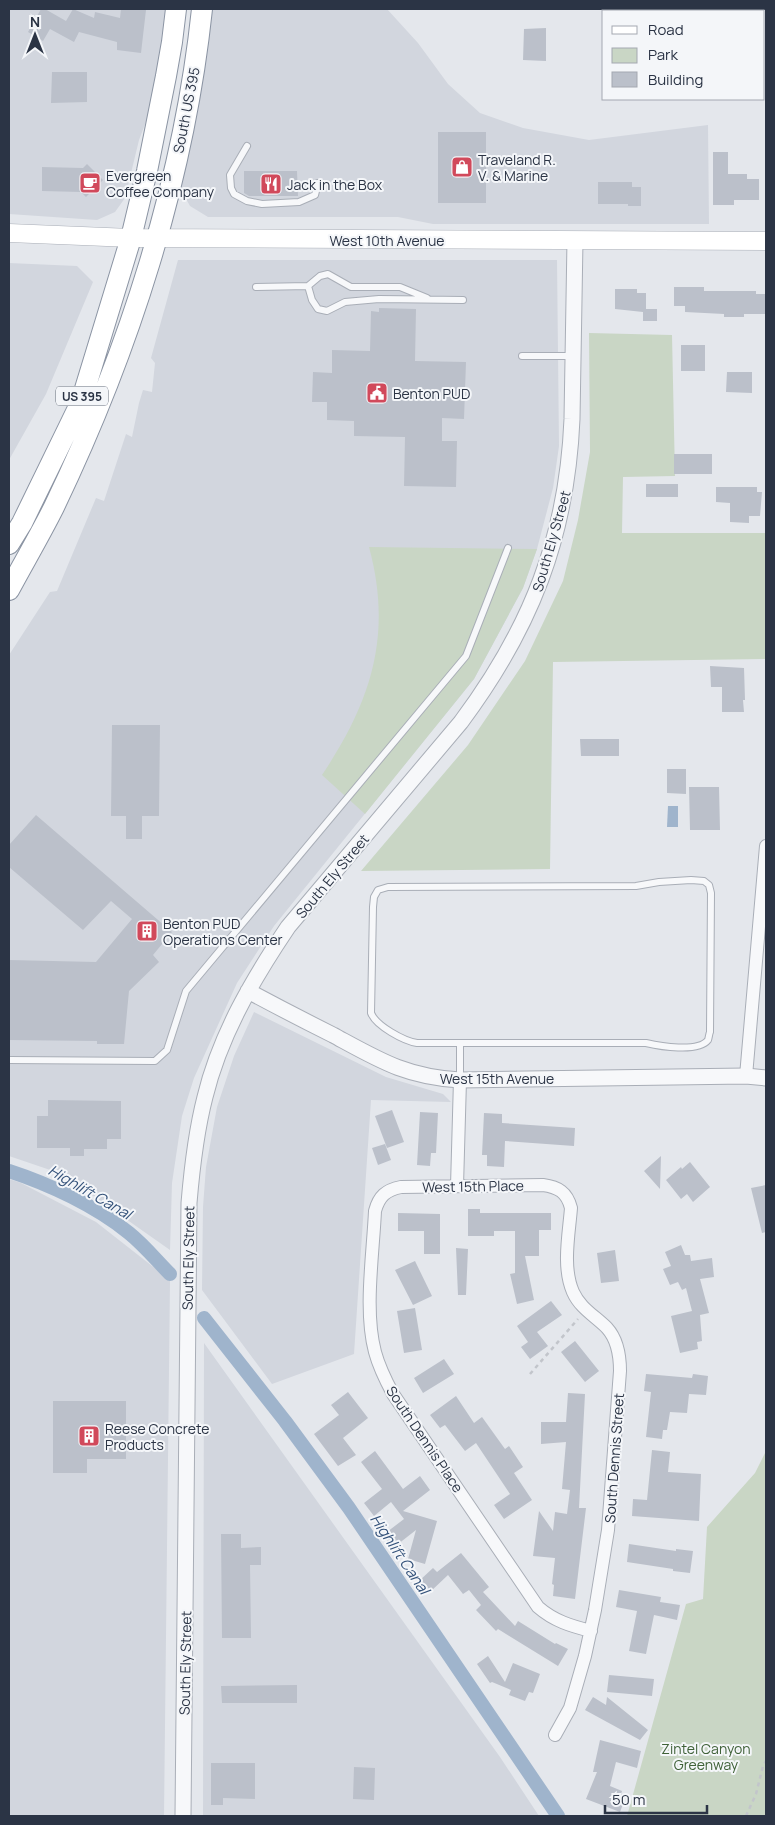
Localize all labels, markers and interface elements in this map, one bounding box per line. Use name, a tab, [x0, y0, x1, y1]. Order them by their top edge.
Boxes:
north arrow	[10, 10, 60, 60]
legend	[602, 10, 765, 100]
text: N	[30, 12, 40, 31]
text: Road	[648, 19, 684, 40]
text: Park	[648, 44, 678, 65]
street label: South US 395	[168, 65, 204, 155]
text: Building	[648, 69, 703, 90]
place label: Traveland R. V. & Marine	[478, 150, 556, 185]
shop icon: Traveland R. V. & Marine	[450, 155, 474, 179]
place label: Evergreen Coffee Company	[106, 166, 215, 201]
cafe icon: Evergreen Coffee Company	[78, 171, 102, 195]
restaurant icon: Jack in the Box	[259, 172, 283, 196]
place label: Jack in the Box	[287, 175, 383, 194]
street label: West 10th Avenue	[330, 231, 444, 250]
public building icon: Benton PUD	[365, 381, 389, 405]
place label: Benton PUD	[393, 384, 470, 403]
road number: US 395	[56, 386, 108, 406]
street label: South Ely Street	[527, 488, 575, 594]
street label: South Ely Street	[291, 830, 373, 922]
place label: Benton PUD Operations Center	[163, 914, 283, 949]
building icon: Benton PUD Operations Center	[135, 919, 159, 943]
street label: West 15th Avenue	[440, 1069, 554, 1088]
water label: Highlift Canal	[45, 1160, 138, 1226]
street label: West 15th Place	[422, 1176, 524, 1196]
street label: South Ely Street	[178, 1205, 198, 1310]
street label: South Dennis Place	[382, 1382, 468, 1496]
street label: South Dennis Street	[600, 1392, 628, 1524]
place label: Reese Concrete Products	[105, 1419, 209, 1454]
building icon: Reese Concrete Products	[77, 1424, 101, 1448]
water label: Highlift Canal	[365, 1510, 436, 1600]
street label: South Ely Street	[175, 1610, 195, 1715]
park label: Zintel Canyon Greenway	[661, 1739, 751, 1774]
scale bar	[605, 1782, 708, 1814]
text: 50 m	[612, 1789, 646, 1810]

